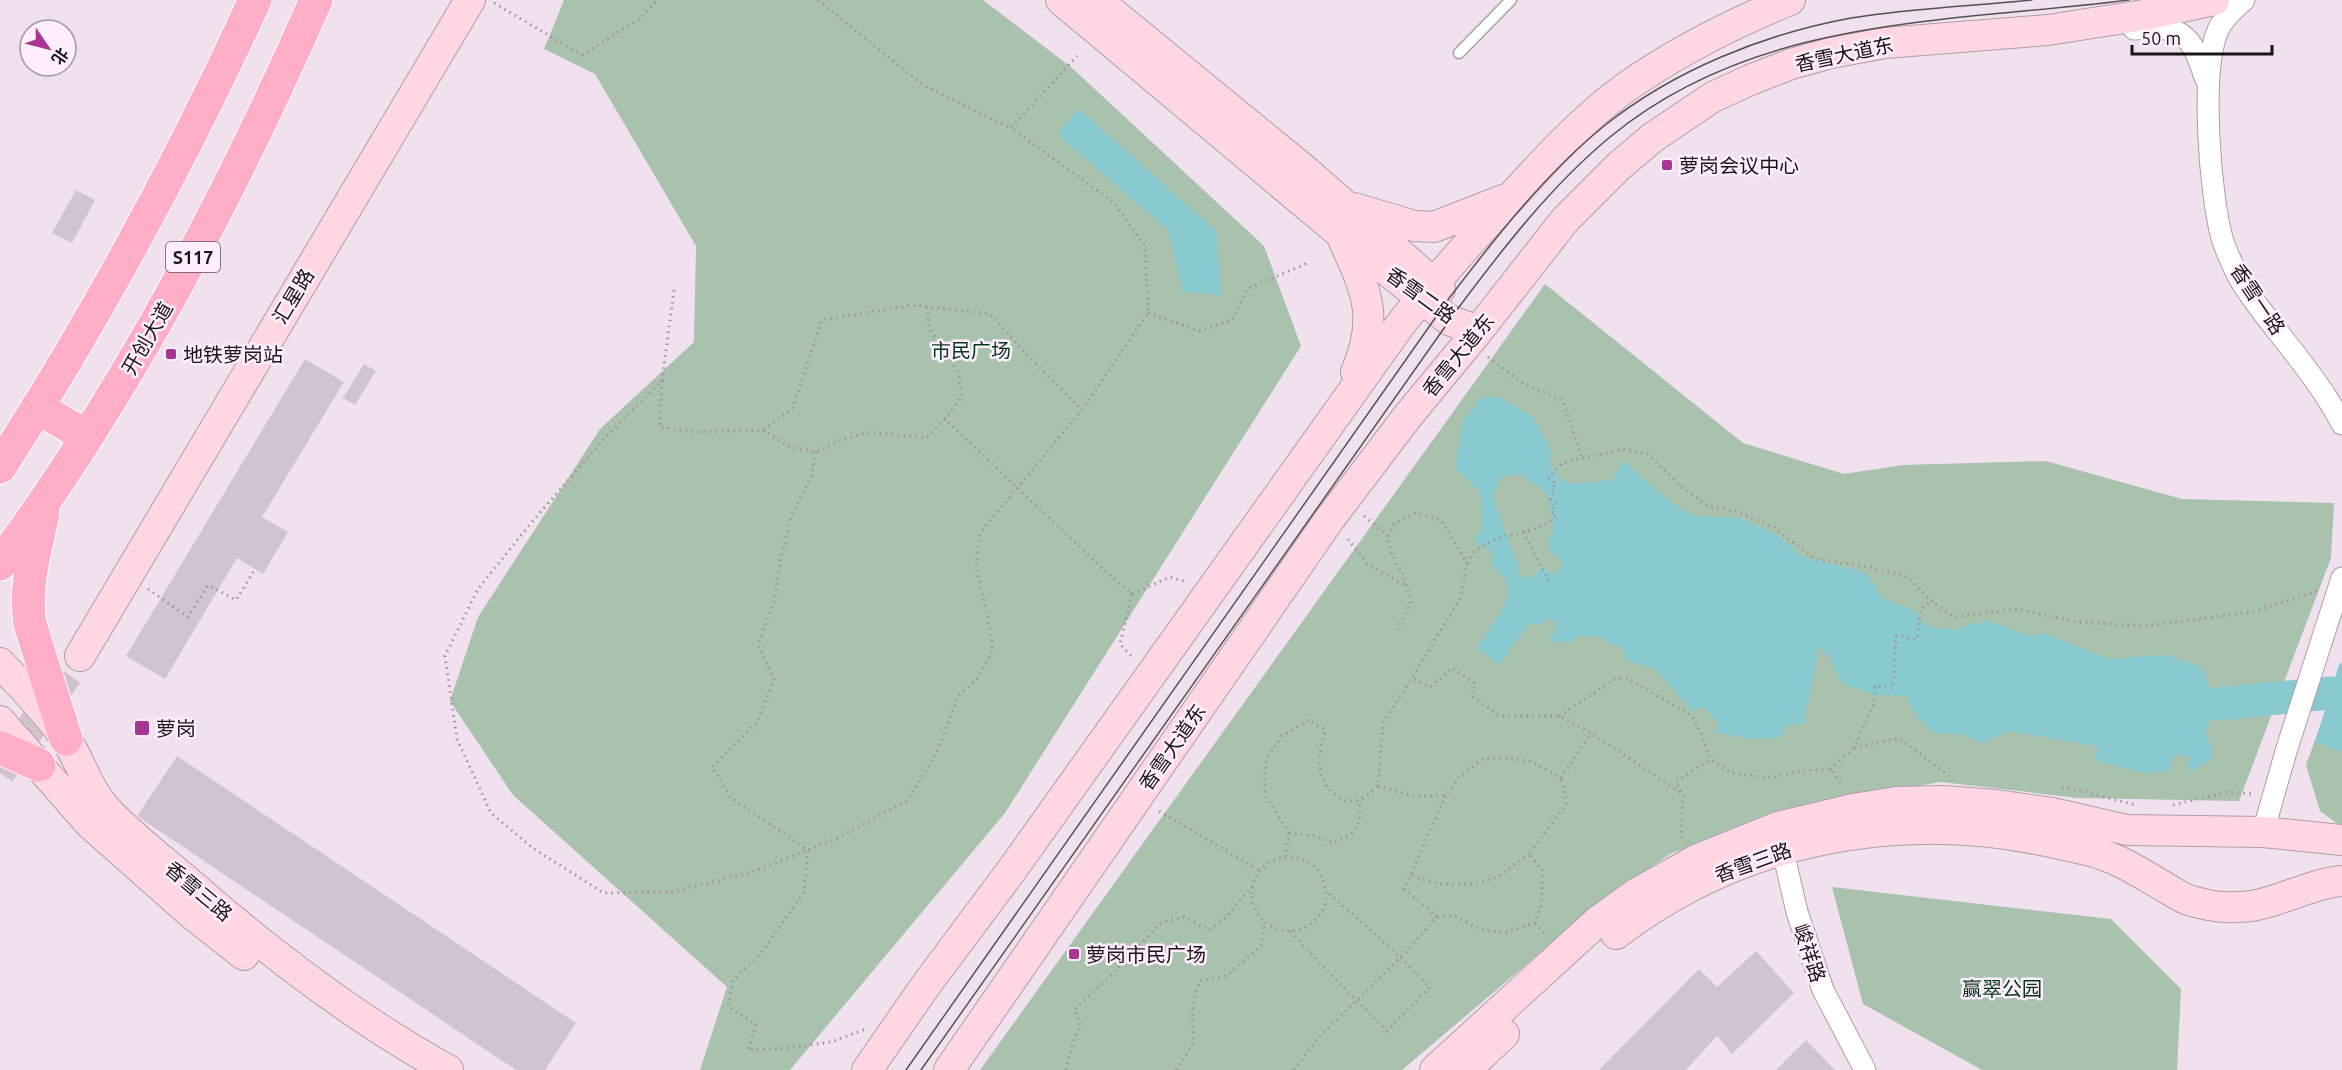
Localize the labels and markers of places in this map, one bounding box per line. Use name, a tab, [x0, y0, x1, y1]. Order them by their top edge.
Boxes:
place label: 萝岗会议中心	[1679, 154, 1799, 177]
marker: 萝岗会议中心	[1660, 158, 1674, 172]
place label: 地铁萝岗站	[183, 343, 283, 366]
marker: 地铁萝岗站	[164, 347, 178, 361]
place label: 萝岗	[156, 717, 196, 740]
marker: 萝岗	[133, 719, 151, 737]
place label: 萝岗市民广场	[1086, 943, 1206, 966]
marker: 萝岗市民广场	[1067, 947, 1081, 961]

